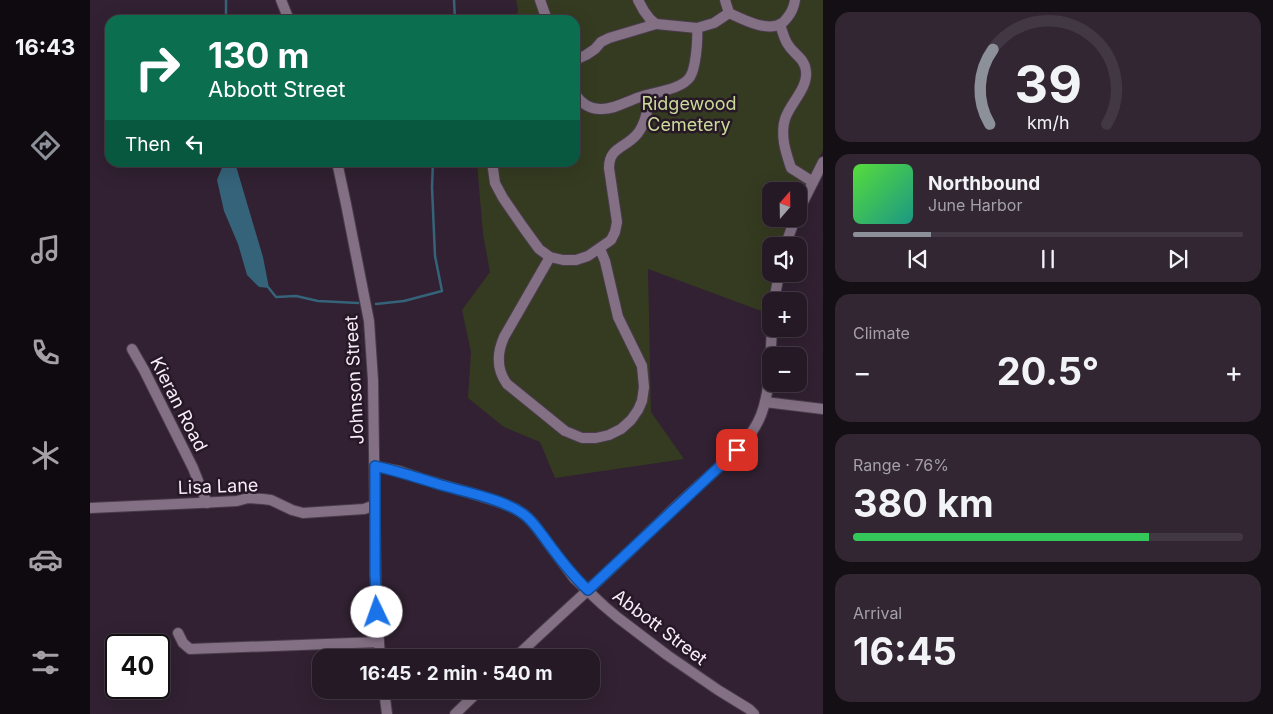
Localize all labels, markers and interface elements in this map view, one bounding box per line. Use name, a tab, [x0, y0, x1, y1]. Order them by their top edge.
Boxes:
text: 16:43	[15, 34, 75, 60]
text: 130 m	[208, 34, 310, 76]
icon: right	[125, 35, 190, 100]
text: 39	[1014, 53, 1082, 116]
text: Abbott Street	[208, 76, 345, 102]
park label: Ridgewood Cemetery	[641, 93, 737, 135]
text: km/h	[1027, 112, 1069, 133]
icon: directions	[28, 128, 63, 163]
icon: left	[181, 130, 209, 158]
text: Then	[125, 133, 171, 156]
text: Northbound	[928, 172, 1040, 195]
north arrow	[762, 182, 808, 228]
map controls	[762, 182, 807, 392]
text: June Harbor	[928, 195, 1022, 215]
icon: music	[28, 232, 63, 267]
button: sound	[762, 237, 807, 282]
icon: previous	[904, 245, 932, 273]
icon: pause	[1034, 245, 1062, 273]
icon: next	[1164, 245, 1192, 273]
button: +	[762, 292, 807, 337]
street label: Johnson Street	[340, 315, 368, 445]
text: Climate	[853, 323, 910, 343]
icon: phone	[28, 335, 63, 370]
button: −	[762, 347, 807, 392]
text: 20.5°	[997, 348, 1099, 394]
street label: Kieran Road	[146, 353, 212, 455]
text: −	[853, 355, 872, 389]
text: +	[1224, 355, 1243, 389]
pin	[716, 429, 758, 471]
icon: arrive	[723, 436, 751, 464]
icon: climate	[28, 438, 63, 473]
text: Range · 76%	[853, 455, 949, 475]
street label: Lisa Lane	[177, 474, 259, 498]
text: 380 km	[853, 480, 994, 526]
icon: car	[28, 542, 63, 577]
position arrow	[350, 585, 402, 637]
street label: Abbott Street	[609, 585, 711, 669]
text: Arrival	[853, 603, 902, 623]
text: 16:45	[853, 628, 957, 674]
speed limit sign: 40	[105, 634, 170, 699]
icon: filters	[28, 645, 63, 680]
text: 16:45 · 2 min · 540 m	[360, 662, 553, 685]

